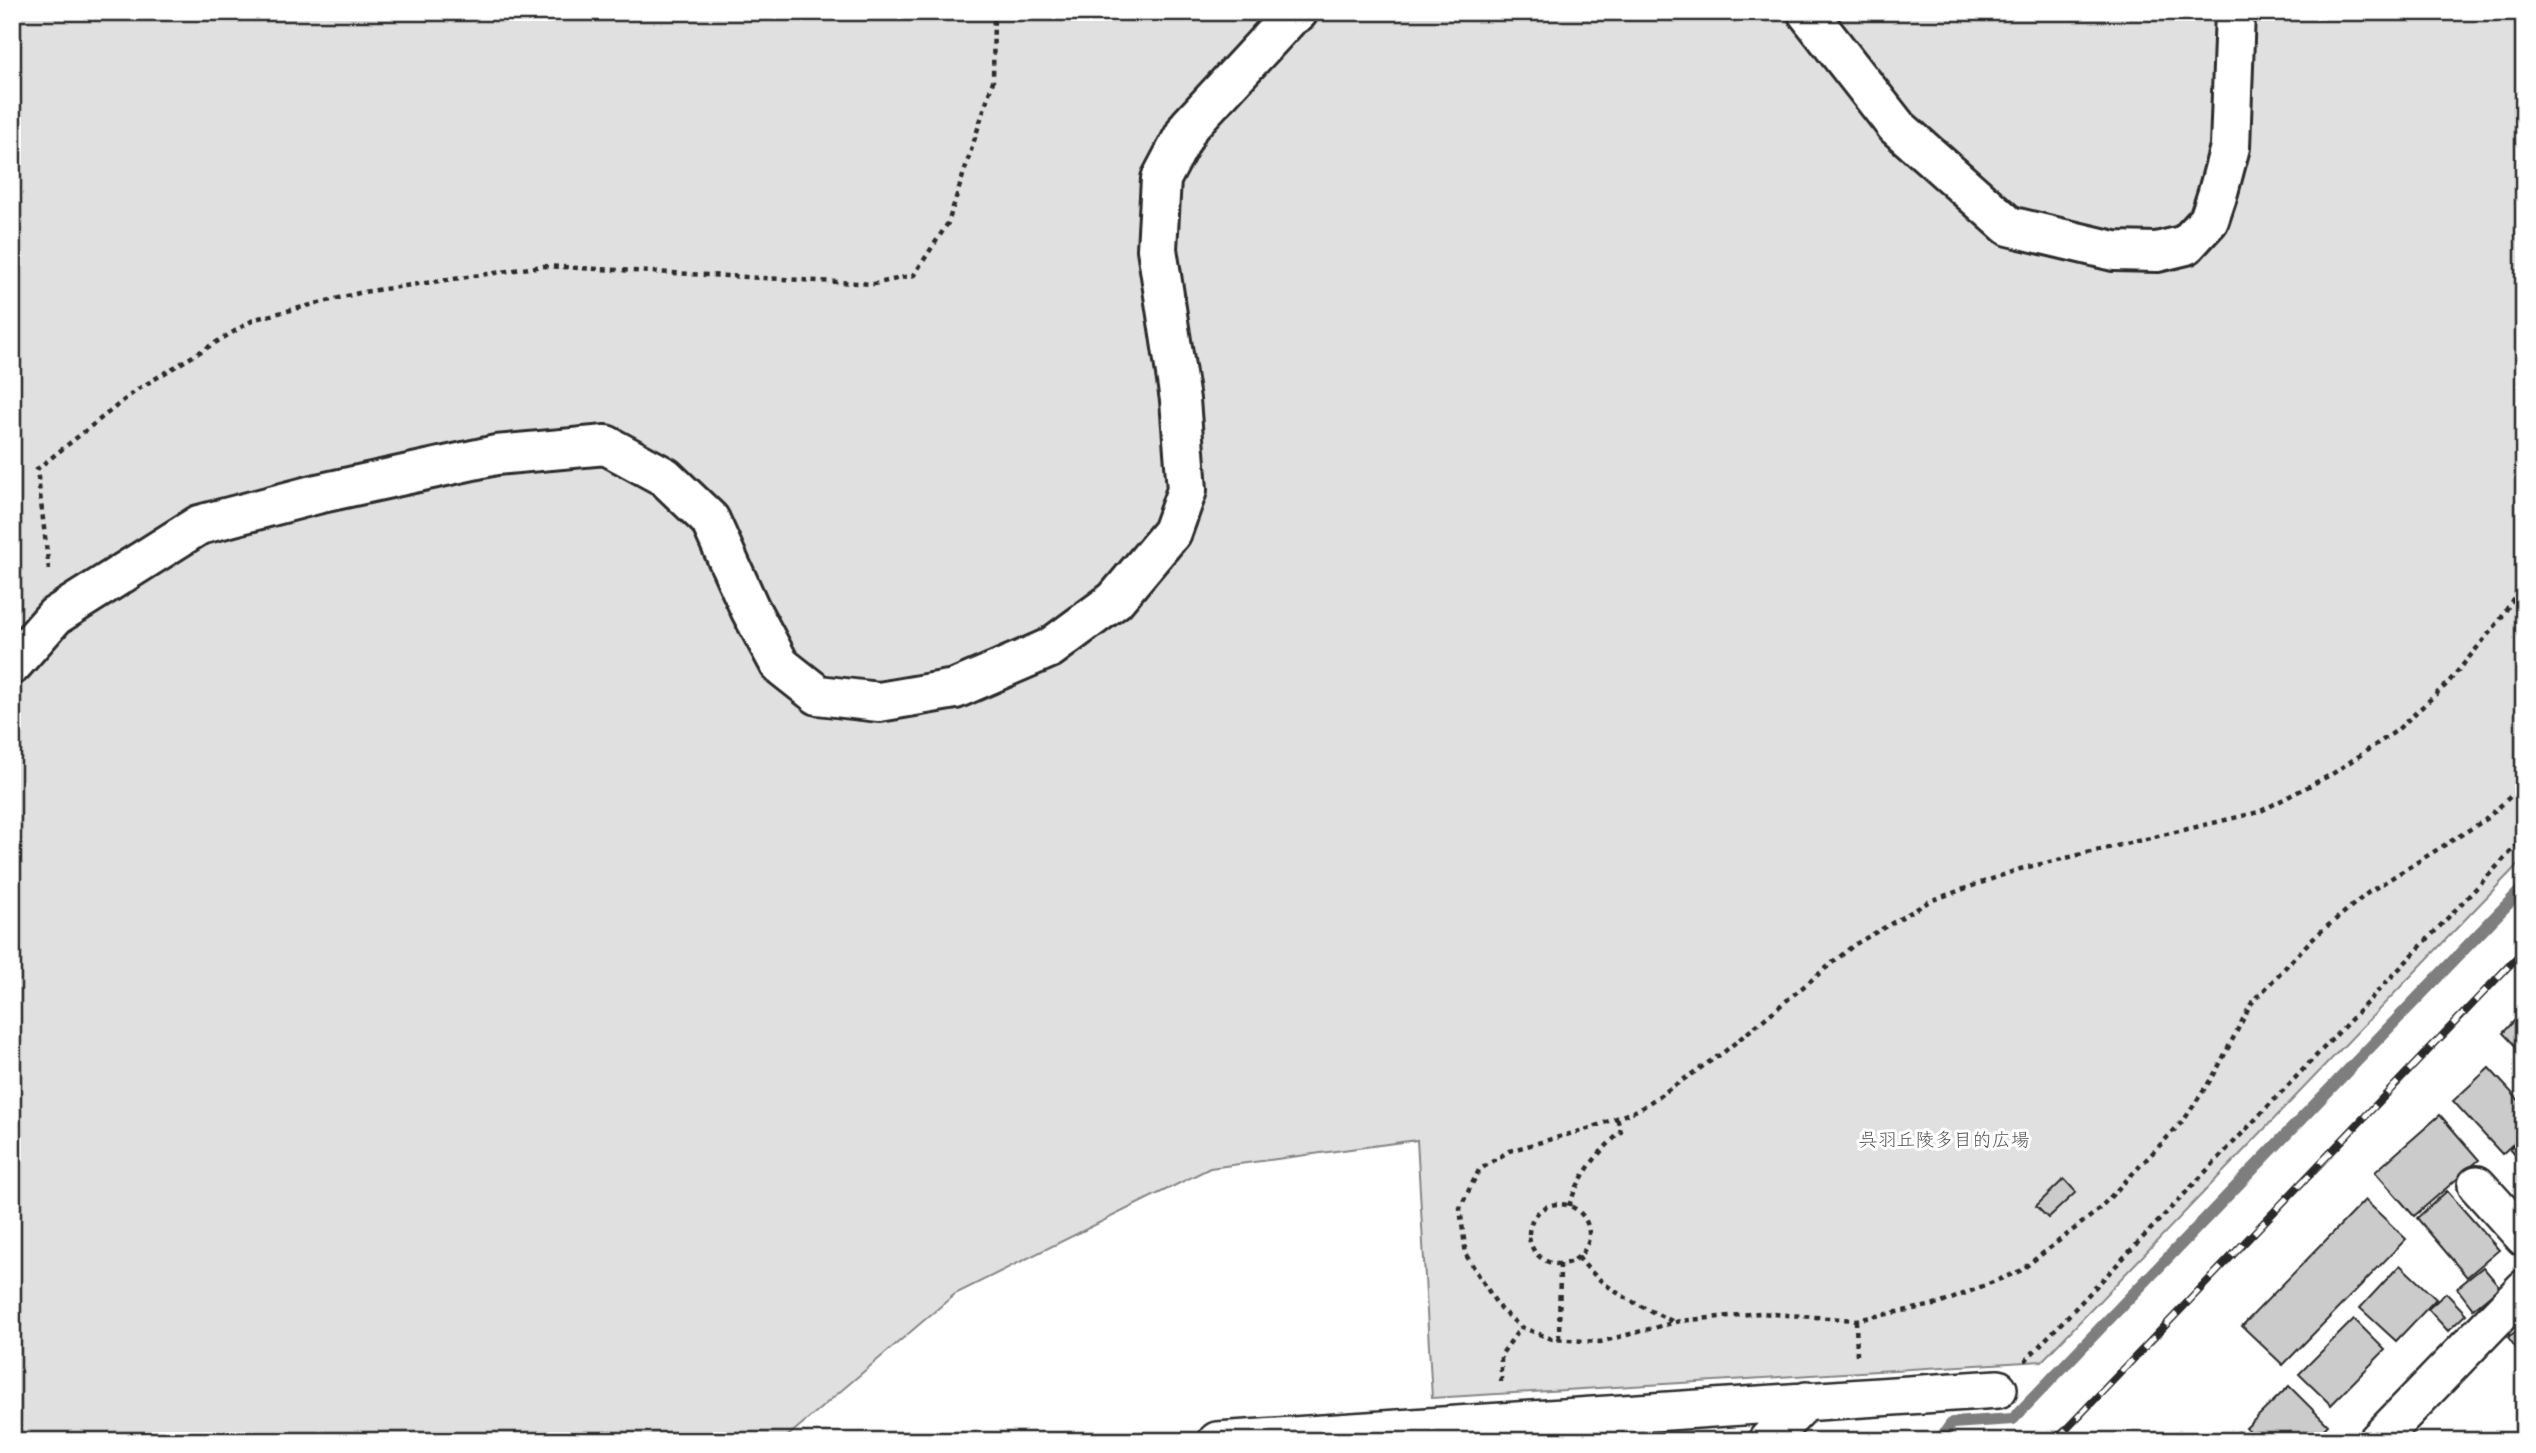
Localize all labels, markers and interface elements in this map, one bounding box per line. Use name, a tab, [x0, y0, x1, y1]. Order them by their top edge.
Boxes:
park label: 呉羽丘陵多目的広場	[1858, 1127, 2030, 1154]

